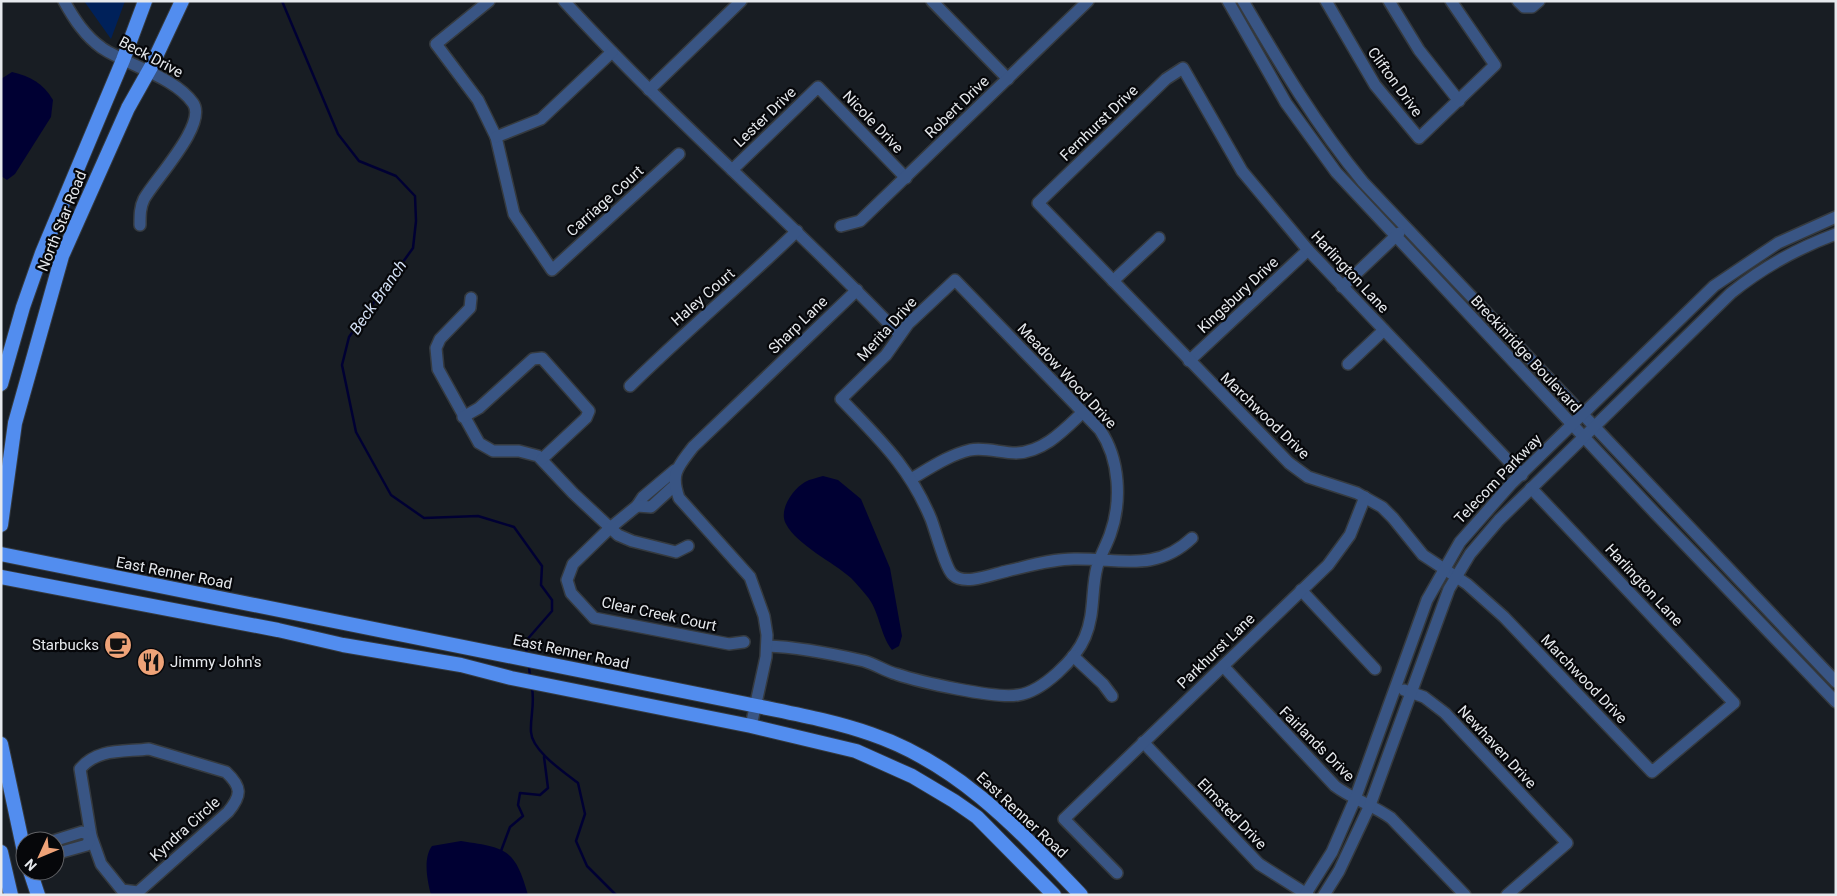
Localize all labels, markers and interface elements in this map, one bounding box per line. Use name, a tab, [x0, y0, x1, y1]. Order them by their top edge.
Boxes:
street label: Beck Drive	[116, 33, 186, 81]
street label: Clifton Drive	[1364, 44, 1426, 120]
street label: Robert Drive	[921, 72, 993, 142]
street label: Fernhurst Drive	[1056, 81, 1142, 165]
street label: Lester Drive	[730, 83, 800, 151]
street label: Nicole Drive	[839, 87, 907, 157]
street label: Carriage Court	[563, 162, 647, 240]
street label: North Star Road	[34, 168, 90, 274]
street label: Harlington Lane	[1307, 227, 1393, 317]
street label: Kingsbury Drive	[1194, 253, 1282, 337]
water label: Beck Branch	[346, 256, 410, 338]
street label: Haley Court	[668, 265, 738, 329]
street label: Sharp Lane	[765, 292, 831, 358]
street label: Breckinridge Boulevard	[1467, 292, 1585, 416]
street label: Merita Drive	[853, 293, 921, 365]
street label: Meadow Wood Drive	[1014, 320, 1120, 432]
street label: Marchwood Drive	[1217, 369, 1313, 463]
street label: Telecom Parkway	[1451, 430, 1545, 528]
street label: Harlington Lane	[1601, 540, 1687, 630]
street label: East Renner Road	[114, 553, 234, 593]
street label: Clear Creek Court	[600, 593, 718, 635]
street label: Parkhurst Lane	[1174, 610, 1258, 692]
cafe icon: Starbucks	[103, 630, 133, 660]
street label: East Renner Road	[511, 631, 631, 673]
street label: Marchwood Drive	[1537, 631, 1631, 727]
place label: Starbucks	[32, 636, 99, 654]
restaurant icon: Jimmy John's	[136, 647, 166, 677]
place label: Jimmy John's	[170, 653, 261, 671]
street label: Newhaven Drive	[1454, 702, 1540, 792]
street label: Fairlands Drive	[1276, 703, 1358, 785]
street label: East Renner Road	[973, 768, 1071, 862]
street label: Elmsted Drive	[1194, 775, 1270, 853]
street label: Kyndra Circle	[146, 793, 224, 865]
north arrow	[15, 831, 65, 881]
text: N	[21, 856, 40, 874]

